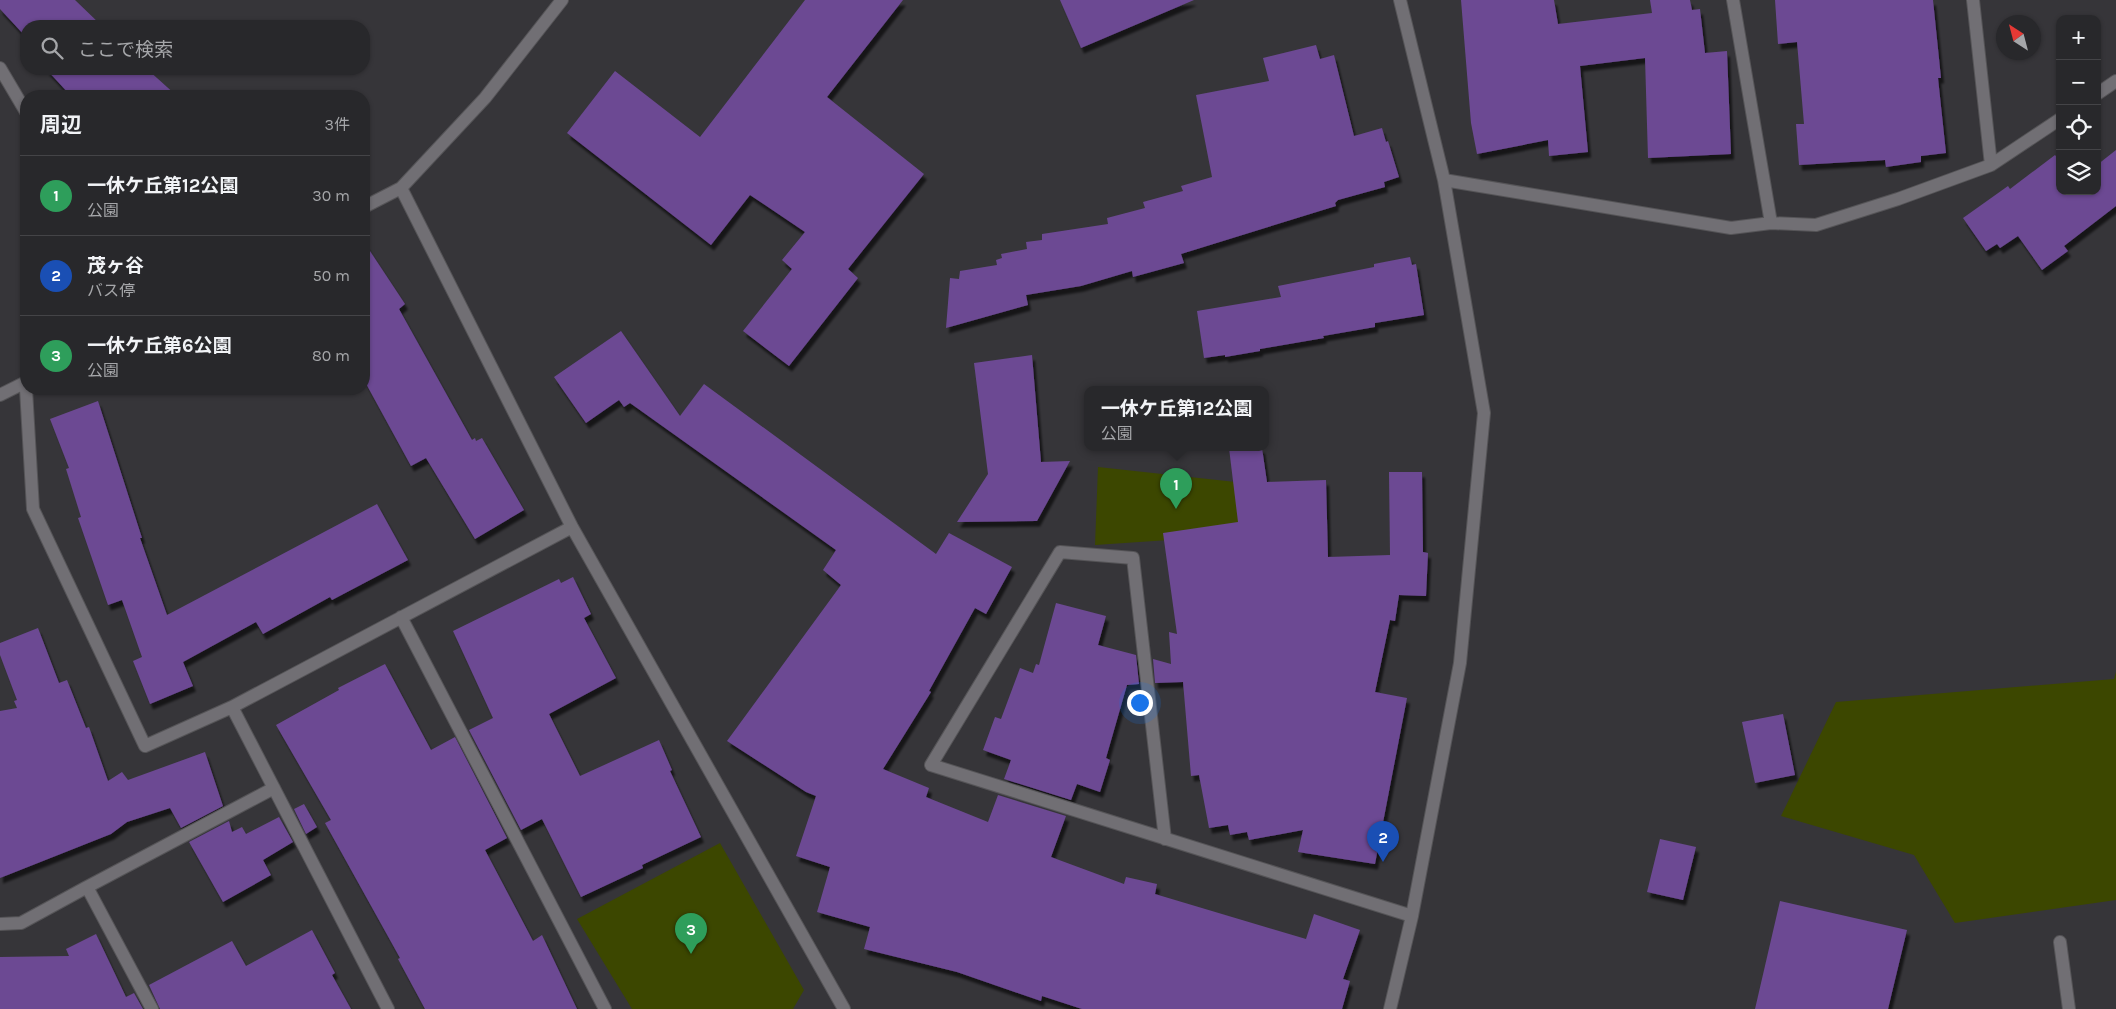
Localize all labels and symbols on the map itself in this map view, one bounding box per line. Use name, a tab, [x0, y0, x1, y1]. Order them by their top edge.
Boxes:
north arrow	[1996, 15, 2041, 60]
pin: 1	[1160, 468, 1192, 509]
your location	[1127, 690, 1153, 716]
pin: 2	[1367, 821, 1399, 862]
pin: 3	[675, 913, 707, 954]

